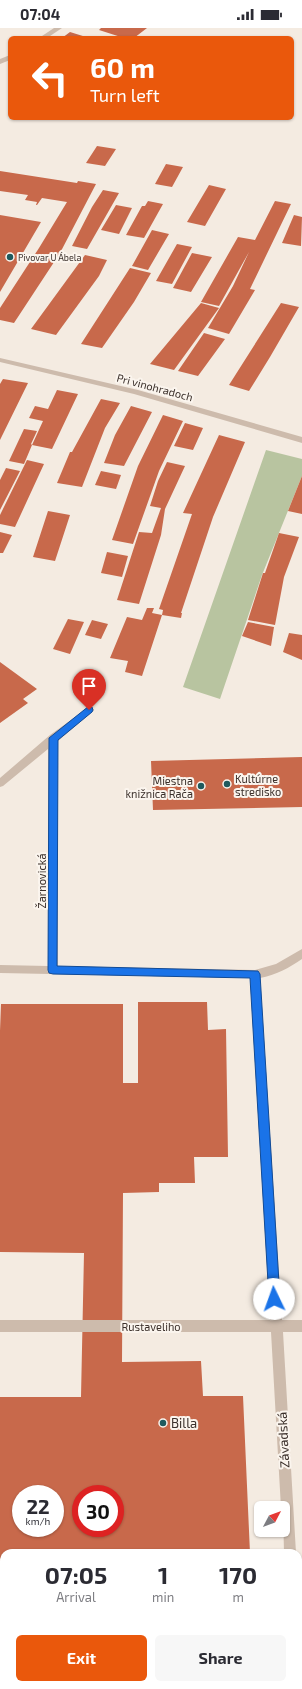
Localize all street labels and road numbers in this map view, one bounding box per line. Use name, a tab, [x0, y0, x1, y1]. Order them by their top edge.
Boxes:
street label: Pri vinohradoch	[116, 371, 194, 403]
street label: Žarnovická	[35, 854, 48, 908]
street label: Rustaveliho	[121, 1320, 181, 1333]
street label: Závadská	[274, 1411, 292, 1469]

